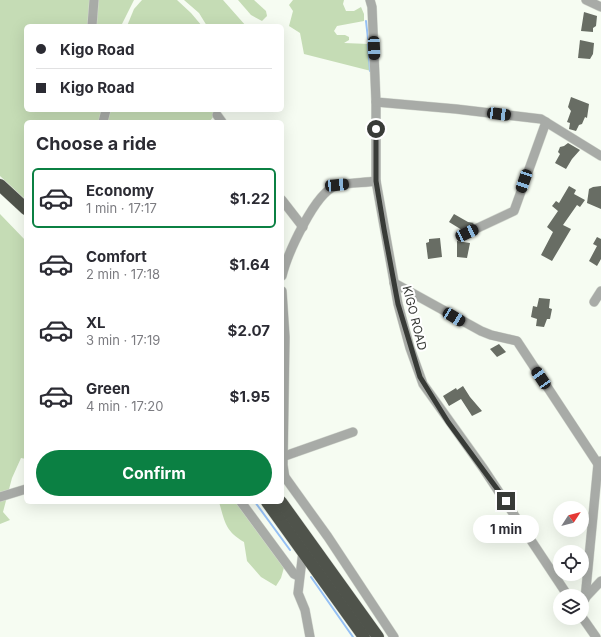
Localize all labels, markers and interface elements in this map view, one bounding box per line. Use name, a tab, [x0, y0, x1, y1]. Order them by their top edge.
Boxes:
car	[368, 36, 380, 60]
text: Kigo Road	[60, 40, 134, 59]
text: Kigo Road	[60, 78, 134, 97]
car	[486, 107, 512, 121]
route start	[367, 120, 385, 138]
text: Choose a ride	[36, 133, 157, 154]
car	[514, 168, 534, 194]
car	[325, 178, 349, 192]
icon: car	[38, 180, 74, 216]
text: Economy	[86, 181, 154, 200]
text: $1.22	[230, 189, 270, 208]
text: 1 min · 17:17	[86, 200, 157, 216]
car	[454, 222, 480, 244]
icon: car	[38, 246, 74, 282]
text: Comfort	[86, 247, 147, 266]
text: $1.64	[229, 255, 270, 274]
text: 2 min · 17:18	[86, 266, 160, 282]
street label: KIGO ROAD	[400, 284, 430, 352]
car	[441, 306, 467, 328]
icon: car	[38, 312, 74, 348]
text: XL	[86, 313, 106, 332]
text: $2.07	[228, 321, 270, 340]
text: 3 min · 17:19	[86, 332, 160, 348]
car	[529, 365, 553, 391]
icon: car	[38, 378, 74, 414]
text: Green	[86, 379, 130, 398]
text: $1.95	[230, 387, 270, 406]
text: 4 min · 17:20	[86, 398, 163, 414]
button: Confirm	[36, 450, 272, 496]
route end	[497, 492, 515, 510]
north arrow	[553, 501, 589, 537]
map controls	[553, 501, 589, 625]
callout: 1 min	[473, 515, 539, 543]
text: 1 min	[490, 521, 522, 537]
button: locate	[553, 545, 589, 581]
button: layers	[553, 589, 589, 625]

